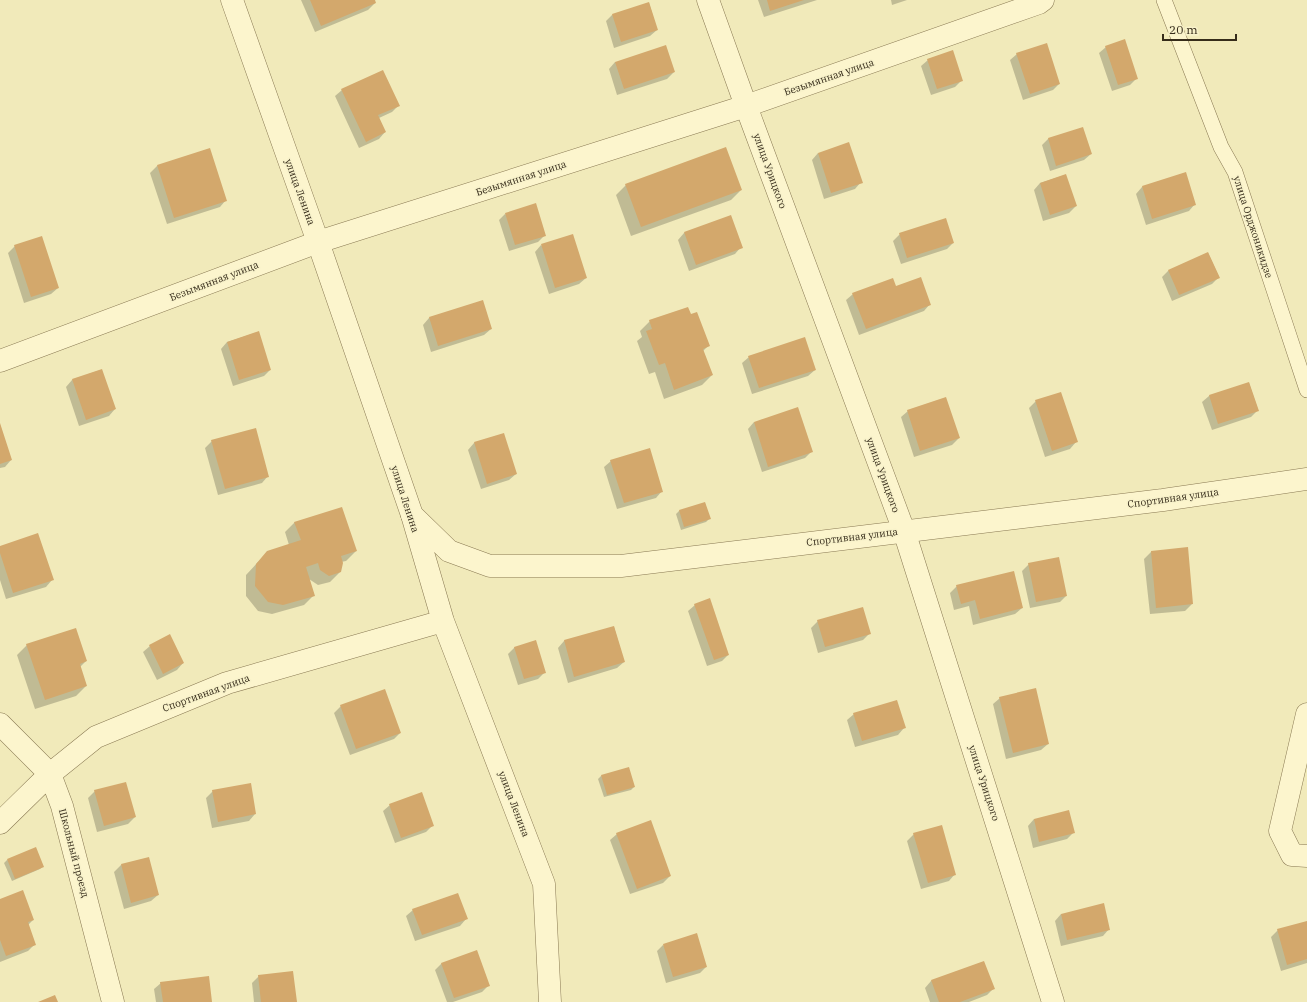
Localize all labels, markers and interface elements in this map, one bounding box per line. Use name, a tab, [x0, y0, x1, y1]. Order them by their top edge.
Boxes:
scale bar	[1163, 16, 1236, 42]
text: 20 m	[1169, 22, 1198, 37]
street label: Безымянная улица	[782, 55, 876, 99]
street label: улица Урицкого	[750, 132, 790, 211]
street label: улица Ленина	[282, 157, 318, 227]
street label: Безымянная улица	[474, 157, 568, 199]
street label: улица Орджоникидзе	[1230, 174, 1276, 280]
street label: Безымянная улица	[168, 258, 261, 304]
street label: улица Урицкого	[863, 436, 903, 515]
street label: улица Ленина	[388, 464, 422, 535]
street label: Спортивная улица	[1127, 485, 1220, 511]
street label: Спортивная улица	[806, 525, 899, 549]
street label: Спортивная улица	[161, 671, 252, 715]
street label: улица Урицкого	[966, 743, 1003, 823]
street label: улица Ленина	[495, 769, 533, 839]
street label: Школьный проезд	[56, 807, 92, 899]

